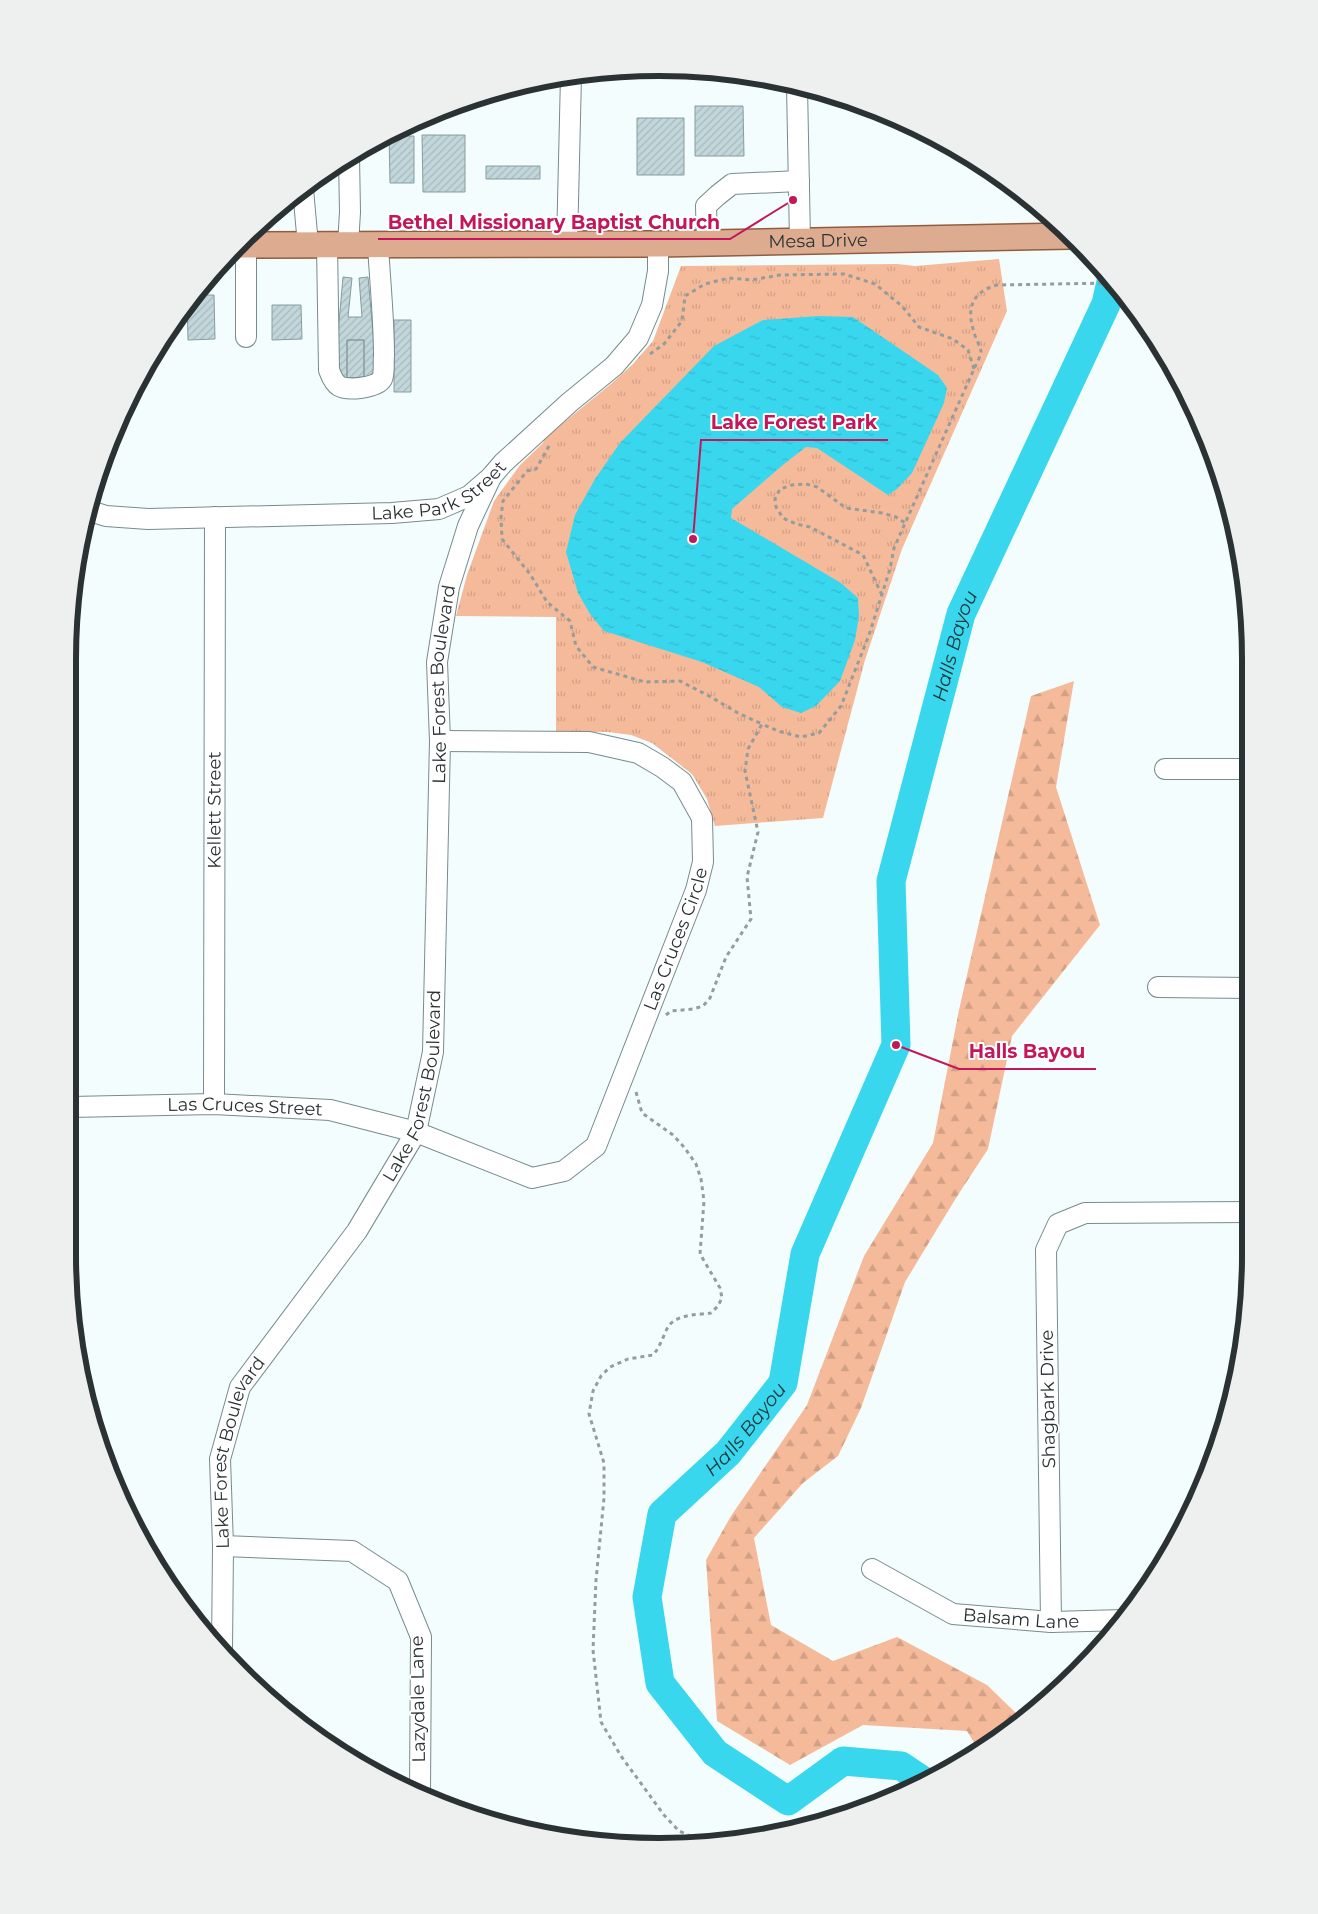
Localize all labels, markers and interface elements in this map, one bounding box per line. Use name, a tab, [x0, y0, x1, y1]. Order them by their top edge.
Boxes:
callout: Bethel Missionary Baptist Church	[378, 205, 730, 239]
text: Bethel Missionary Baptist Church	[388, 211, 720, 234]
street label: Mesa Drive	[768, 229, 868, 253]
callout: Lake Forest Park	[701, 406, 888, 440]
text: Lake Forest Park	[711, 411, 878, 434]
street label: Lake Park Street	[371, 456, 511, 525]
street label: Lake Forest Boulevard	[426, 583, 460, 784]
water label: Halls Bayou	[927, 587, 982, 704]
street label: Kellett Street	[203, 751, 226, 869]
street label: Las Cruces Circle	[639, 865, 712, 1014]
street label: Lake Forest Boulevard	[378, 990, 445, 1186]
callout: Halls Bayou	[959, 1035, 1096, 1069]
text: Halls Bayou	[969, 1040, 1085, 1063]
street label: Las Cruces Street	[167, 1093, 323, 1121]
street label: Shagbark Drive	[1036, 1329, 1060, 1469]
street label: Lake Forest Boulevard	[209, 1352, 270, 1549]
water label: Halls Bayou	[700, 1378, 791, 1480]
street label: Balsam Lane	[962, 1604, 1080, 1633]
street label: Lazydale Lane	[406, 1635, 430, 1763]

